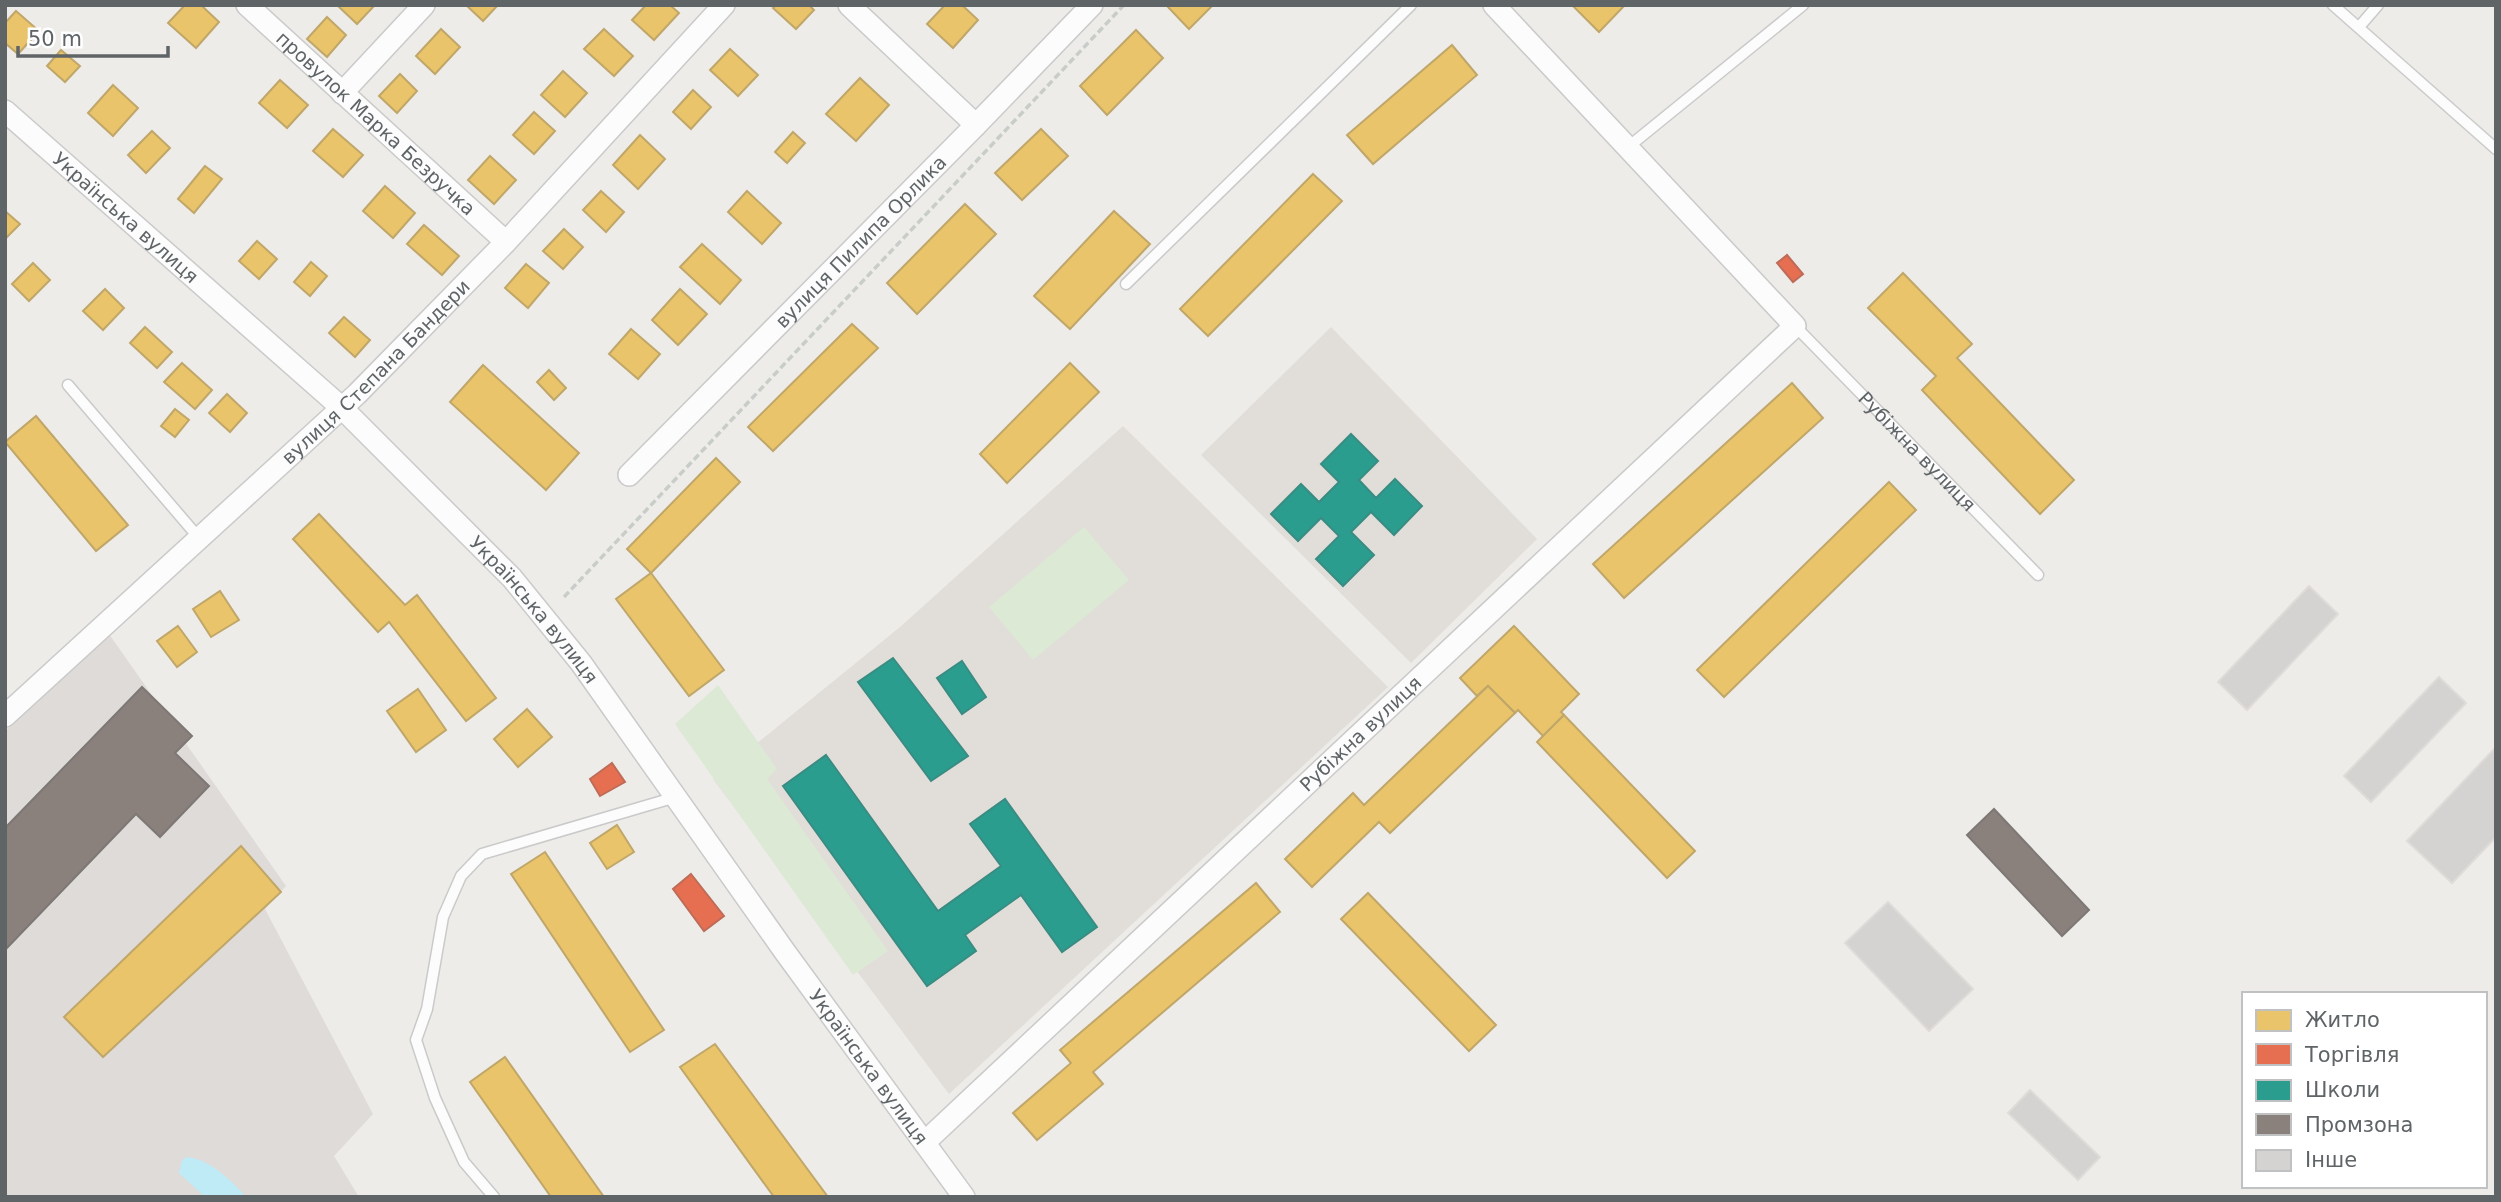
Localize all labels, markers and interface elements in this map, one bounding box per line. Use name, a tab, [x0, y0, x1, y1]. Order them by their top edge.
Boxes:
scale bar	[18, 14, 168, 58]
text: 50 m	[28, 27, 82, 51]
street label: провулок Марка Безручка	[272, 27, 480, 220]
street label: Українська вулиця	[48, 147, 203, 287]
street label: вулиця Пилипа Орлика	[771, 151, 951, 332]
street label: вулиця Степана Бандери	[277, 275, 474, 468]
street label: Рубіжна вулиця	[1854, 387, 1980, 516]
street label: Українська вулиця	[465, 531, 603, 688]
street label: Рубіжна вулиця	[1295, 671, 1426, 796]
street label: Українська вулиця	[805, 985, 933, 1149]
legend	[2242, 992, 2487, 1188]
text: Житло	[2305, 1008, 2380, 1032]
text: Торгівля	[2304, 1043, 2399, 1067]
text: Школи	[2305, 1078, 2380, 1102]
text: Промзона	[2305, 1113, 2413, 1137]
text: Інше	[2305, 1148, 2357, 1172]

